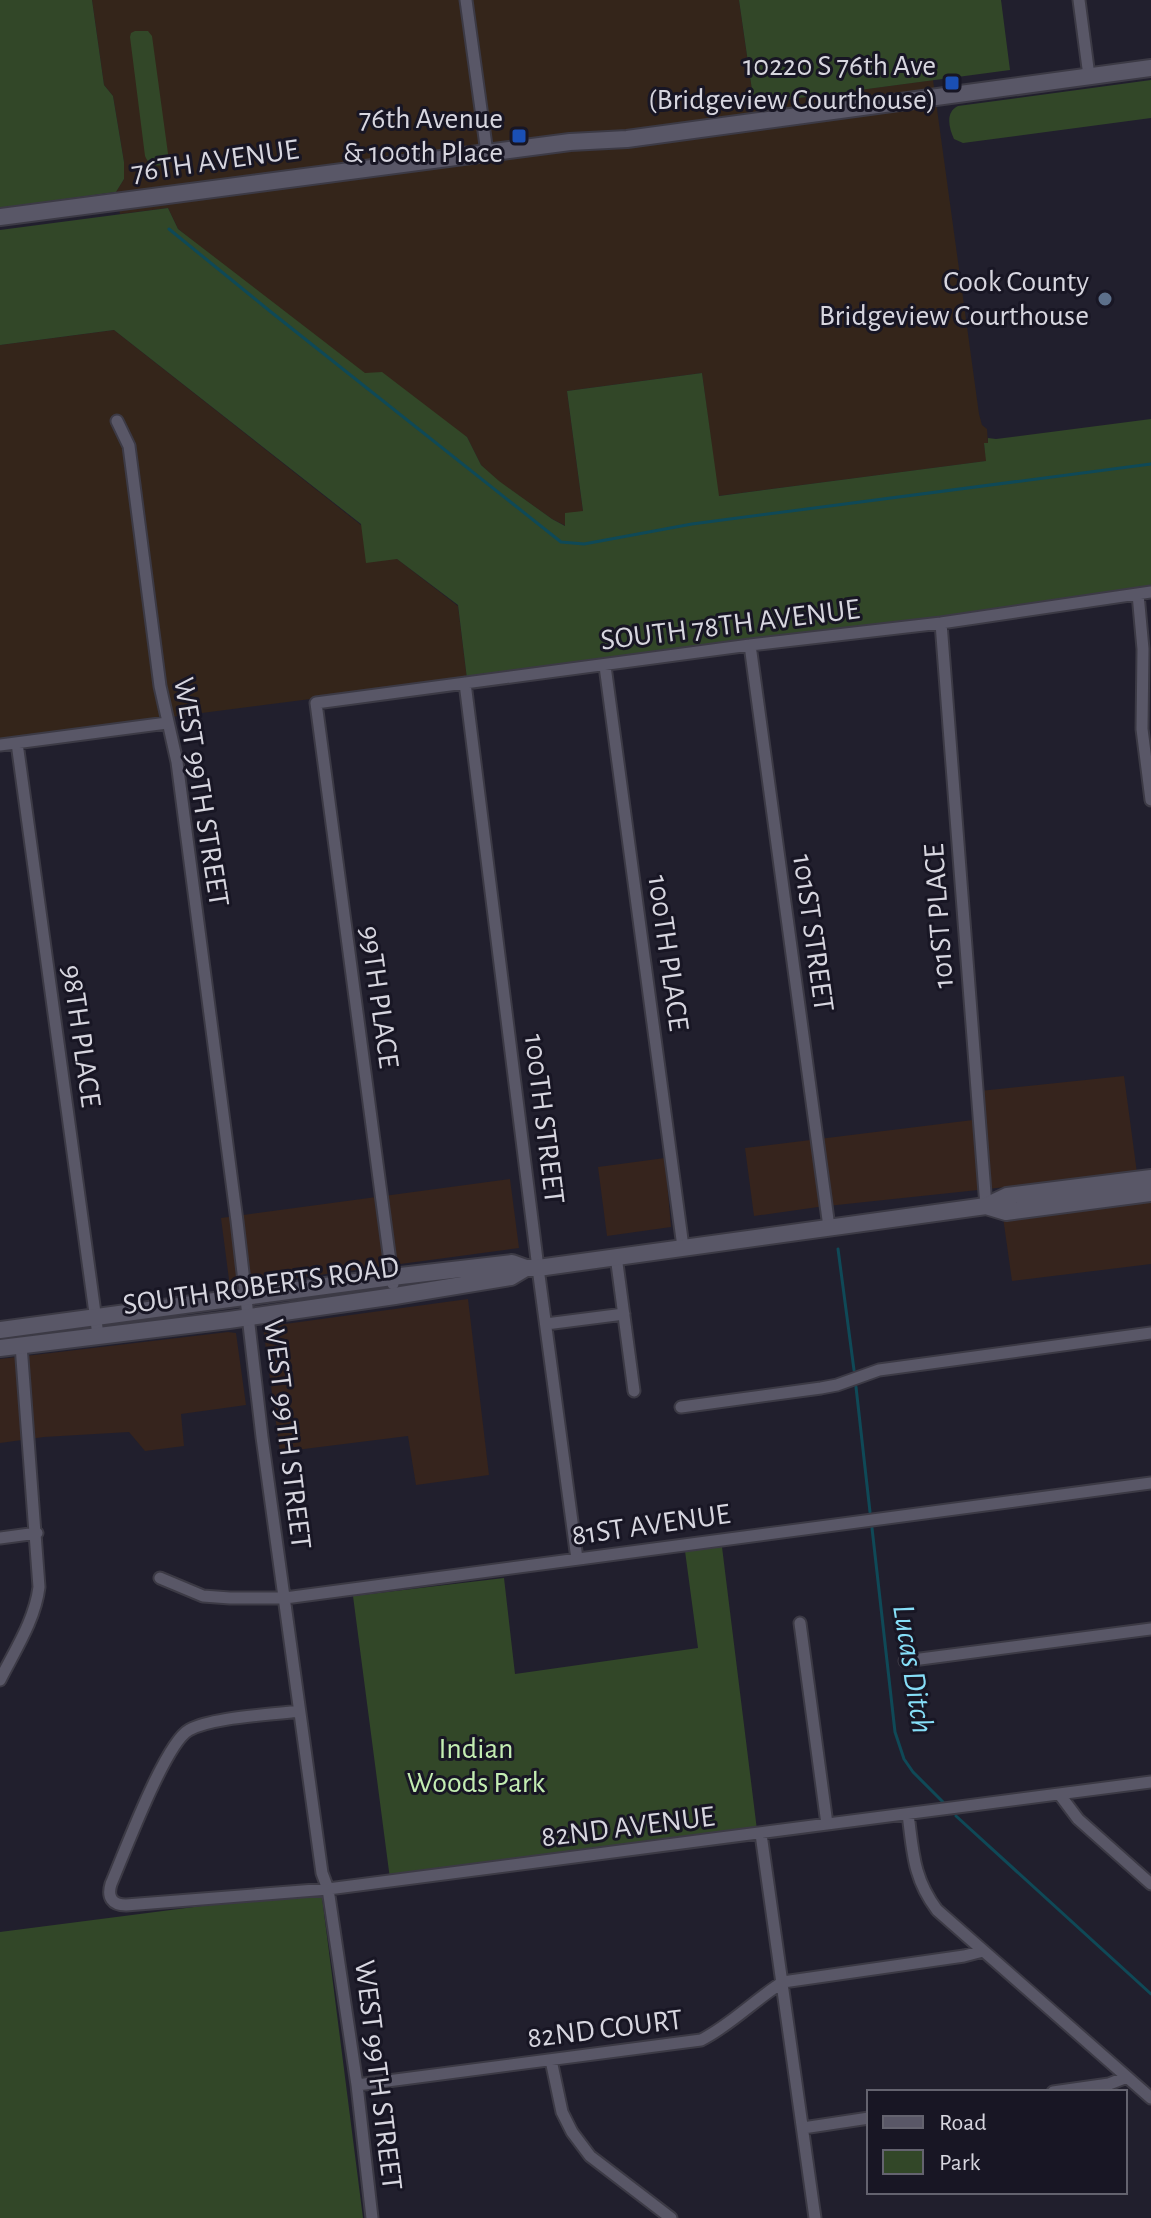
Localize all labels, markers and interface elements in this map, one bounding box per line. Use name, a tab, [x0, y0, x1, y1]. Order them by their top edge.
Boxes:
place label: 10220 S 76th Ave (Bridgeview Courthouse)	[648, 51, 936, 115]
marker: 10220 S 76th Ave (Bridgeview Courthouse)	[943, 74, 961, 92]
place label: 76th Avenue & 100th Place	[343, 104, 503, 168]
marker: 76th Avenue & 100th Place	[510, 127, 528, 145]
street label: 76TH AVENUE	[129, 134, 301, 188]
place label: Cook County Bridgeview Courthouse	[819, 267, 1089, 331]
marker: Cook County Bridgeview Courthouse	[1096, 290, 1114, 308]
street label: SOUTH 78TH AVENUE	[599, 594, 861, 656]
street label: WEST 99TH STREET	[168, 675, 234, 909]
street label: 101ST PLACE	[919, 843, 959, 989]
street label: 101ST STREET	[787, 852, 839, 1014]
street label: 100TH PLACE	[642, 873, 694, 1033]
street label: 99TH PLACE	[354, 924, 404, 1070]
street label: 98TH PLACE	[56, 963, 106, 1109]
street label: 100TH STREET	[519, 1032, 569, 1206]
street label: SOUTH ROBERTS ROAD	[121, 1252, 401, 1320]
street label: WEST 99TH STREET	[258, 1317, 316, 1551]
street label: 81ST AVENUE	[570, 1499, 732, 1551]
water label: Lucas Ditch	[887, 1602, 939, 1736]
park label: Indian Woods Park	[407, 1734, 545, 1798]
street label: 82ND AVENUE	[540, 1801, 716, 1853]
street label: WEST 99TH STREET	[349, 1958, 407, 2192]
street label: 82ND COURT	[526, 2005, 685, 2053]
legend	[867, 2090, 1127, 2194]
text: Road	[939, 2111, 987, 2135]
text: Park	[939, 2151, 980, 2175]

